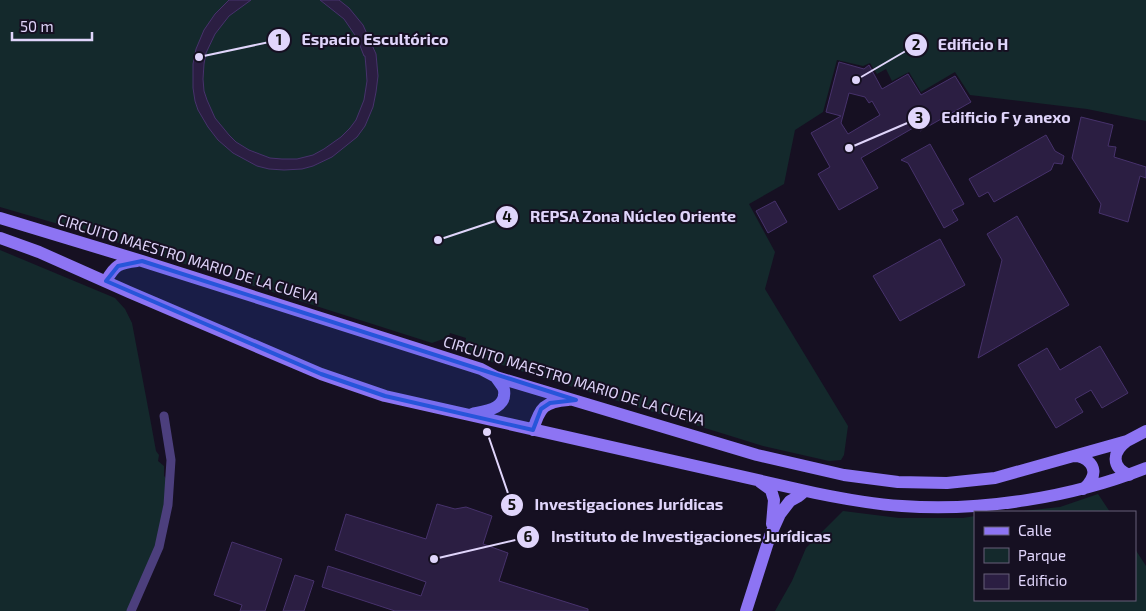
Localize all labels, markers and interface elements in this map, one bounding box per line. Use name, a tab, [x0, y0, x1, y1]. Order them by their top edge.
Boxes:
scale bar	[12, 10, 92, 42]
text: 50 m	[20, 17, 54, 35]
callout: Espacio Escultórico	[266, 24, 458, 55]
text: Espacio Escultórico	[301, 29, 449, 48]
callout: Edificio H	[903, 29, 1018, 60]
text: 1	[276, 30, 282, 48]
text: Edificio H	[938, 34, 1008, 53]
text: 2	[912, 35, 921, 53]
callout: Edificio F y anexo	[906, 102, 1081, 133]
text: Edificio F y anexo	[941, 107, 1071, 127]
text: 3	[915, 108, 923, 126]
callout: REPSA Zona Núcleo Oriente	[494, 201, 746, 232]
text: REPSA Zona Núcleo Oriente	[530, 206, 736, 225]
text: 4	[502, 207, 512, 225]
street label: CIRCUITO MAESTRO MARIO DE LA CUEVA	[55, 210, 322, 307]
street label: CIRCUITO MAESTRO MARIO DE LA CUEVA	[441, 332, 708, 429]
callout: Investigaciones Jurídicas	[500, 489, 734, 520]
text: Investigaciones Jurídicas	[535, 494, 723, 513]
text: 5	[508, 495, 516, 513]
legend	[974, 511, 1136, 601]
callout: Instituto de Investigaciones Jurídicas	[516, 521, 841, 552]
text: Calle	[1018, 521, 1052, 539]
text: Instituto de Investigaciones Jurídicas	[551, 526, 831, 545]
text: 6	[524, 527, 533, 545]
text: Parque	[1018, 546, 1066, 564]
text: Edificio	[1018, 571, 1067, 589]

